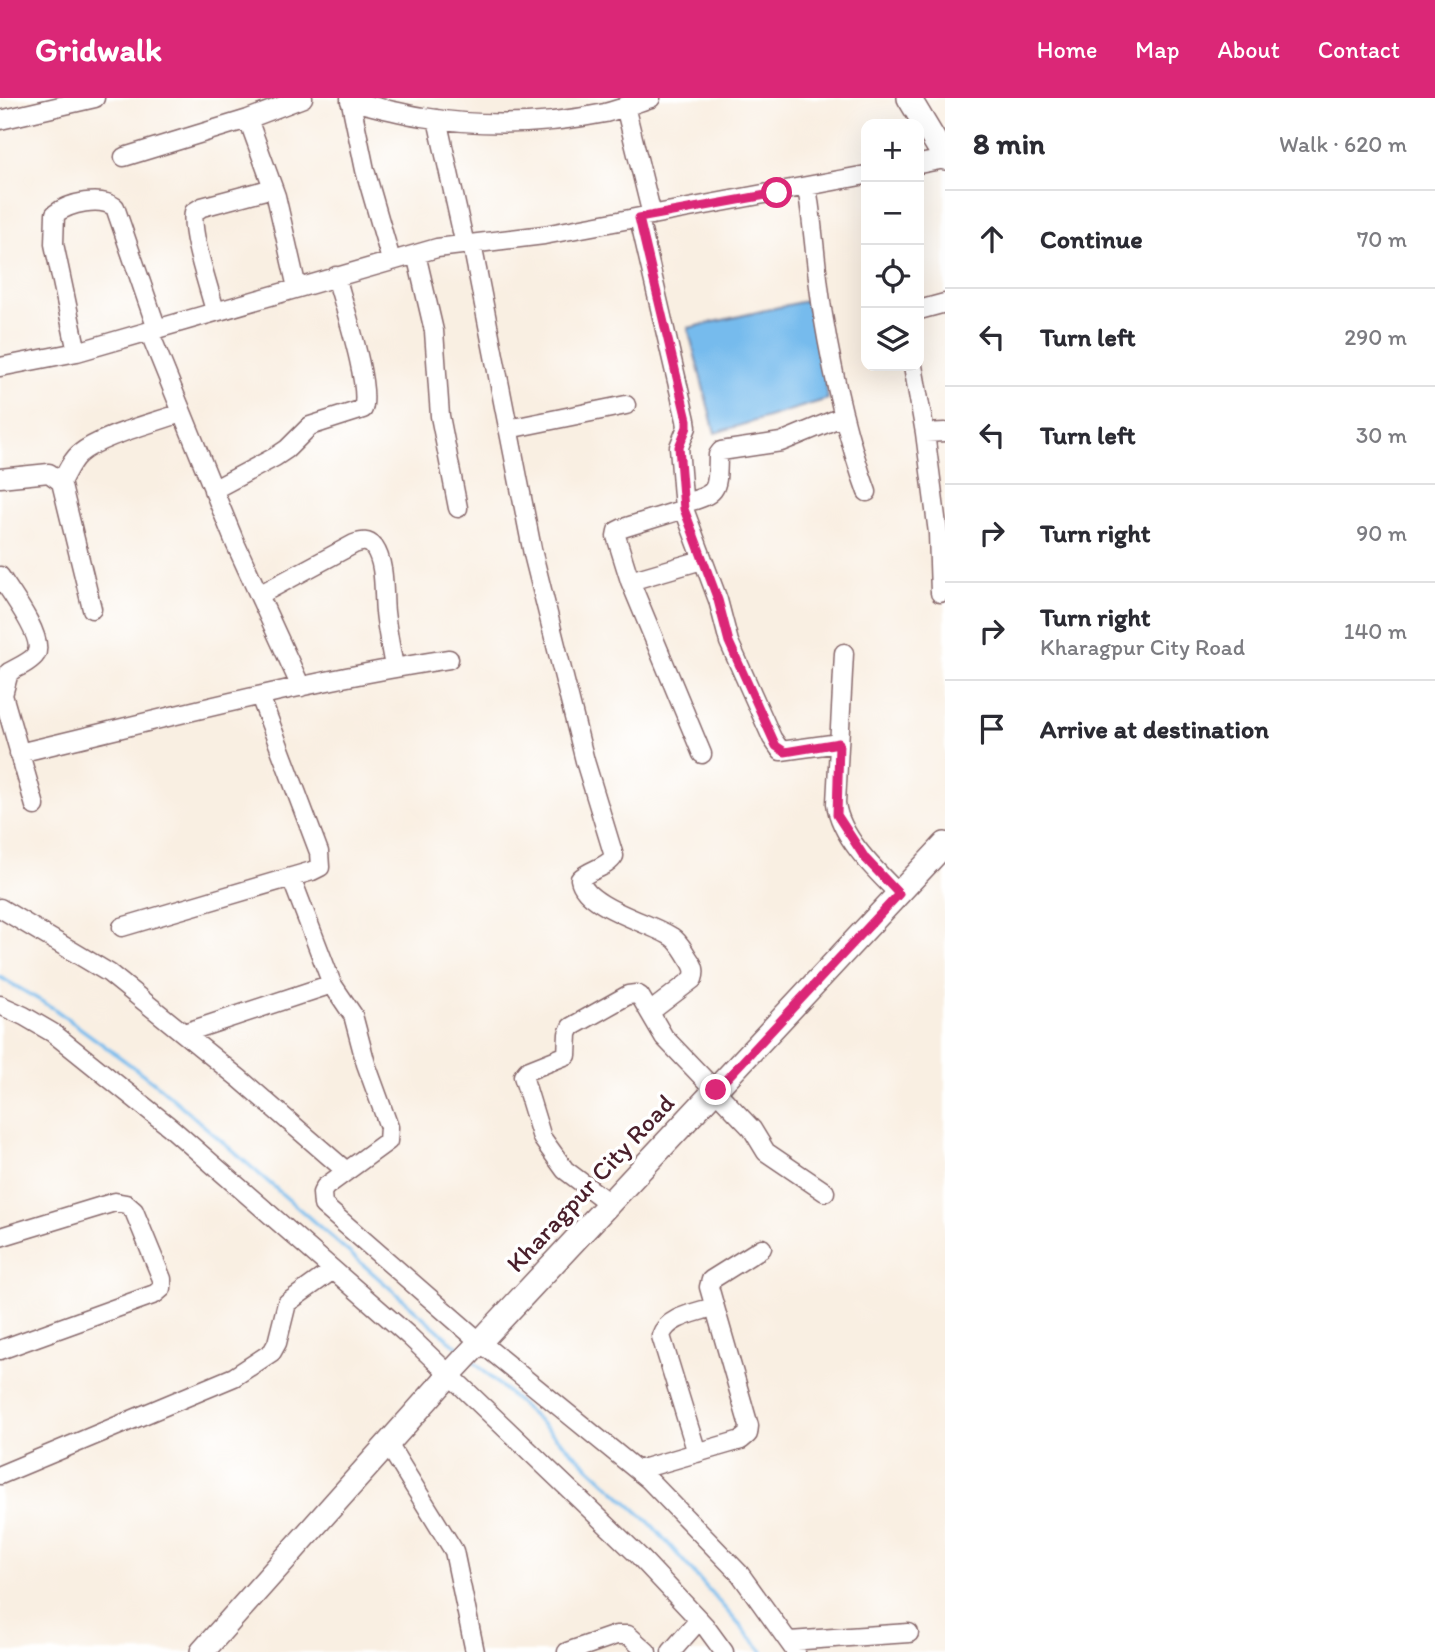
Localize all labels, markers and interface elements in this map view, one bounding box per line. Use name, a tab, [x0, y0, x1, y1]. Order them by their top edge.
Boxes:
text: Gridwalk	[35, 30, 162, 69]
text: Home	[1037, 35, 1097, 64]
text: Map	[1135, 35, 1179, 64]
text: About	[1217, 35, 1280, 64]
text: Contact	[1318, 35, 1400, 64]
map controls	[861, 119, 924, 371]
button: +	[861, 119, 924, 182]
text: 8 min	[973, 125, 1045, 162]
text: Walk · 620 m	[1279, 130, 1407, 158]
route start	[761, 177, 792, 208]
button: −	[861, 182, 924, 245]
icon: ahead	[973, 220, 1011, 258]
text: Continue	[1040, 223, 1143, 255]
text: 70 m	[1357, 225, 1407, 253]
button: locate	[861, 245, 924, 308]
button: layers	[861, 308, 924, 371]
icon: left	[973, 318, 1011, 356]
text: Turn left	[1040, 321, 1136, 353]
text: 290 m	[1344, 323, 1407, 351]
icon: left	[973, 416, 1011, 454]
text: Turn left	[1040, 419, 1136, 451]
text: 30 m	[1356, 421, 1407, 449]
icon: right	[973, 514, 1011, 552]
text: Turn right	[1040, 517, 1151, 549]
text: 90 m	[1356, 519, 1407, 547]
text: Turn right	[1040, 601, 1151, 633]
icon: right	[973, 612, 1011, 650]
text: 140 m	[1344, 617, 1407, 645]
text: Kharagpur City Road	[1040, 633, 1245, 661]
icon: arrive	[973, 710, 1011, 748]
text: Arrive at destination	[1040, 713, 1269, 745]
route end	[700, 1074, 731, 1105]
street label: Kharagpur City Road	[499, 1087, 681, 1279]

